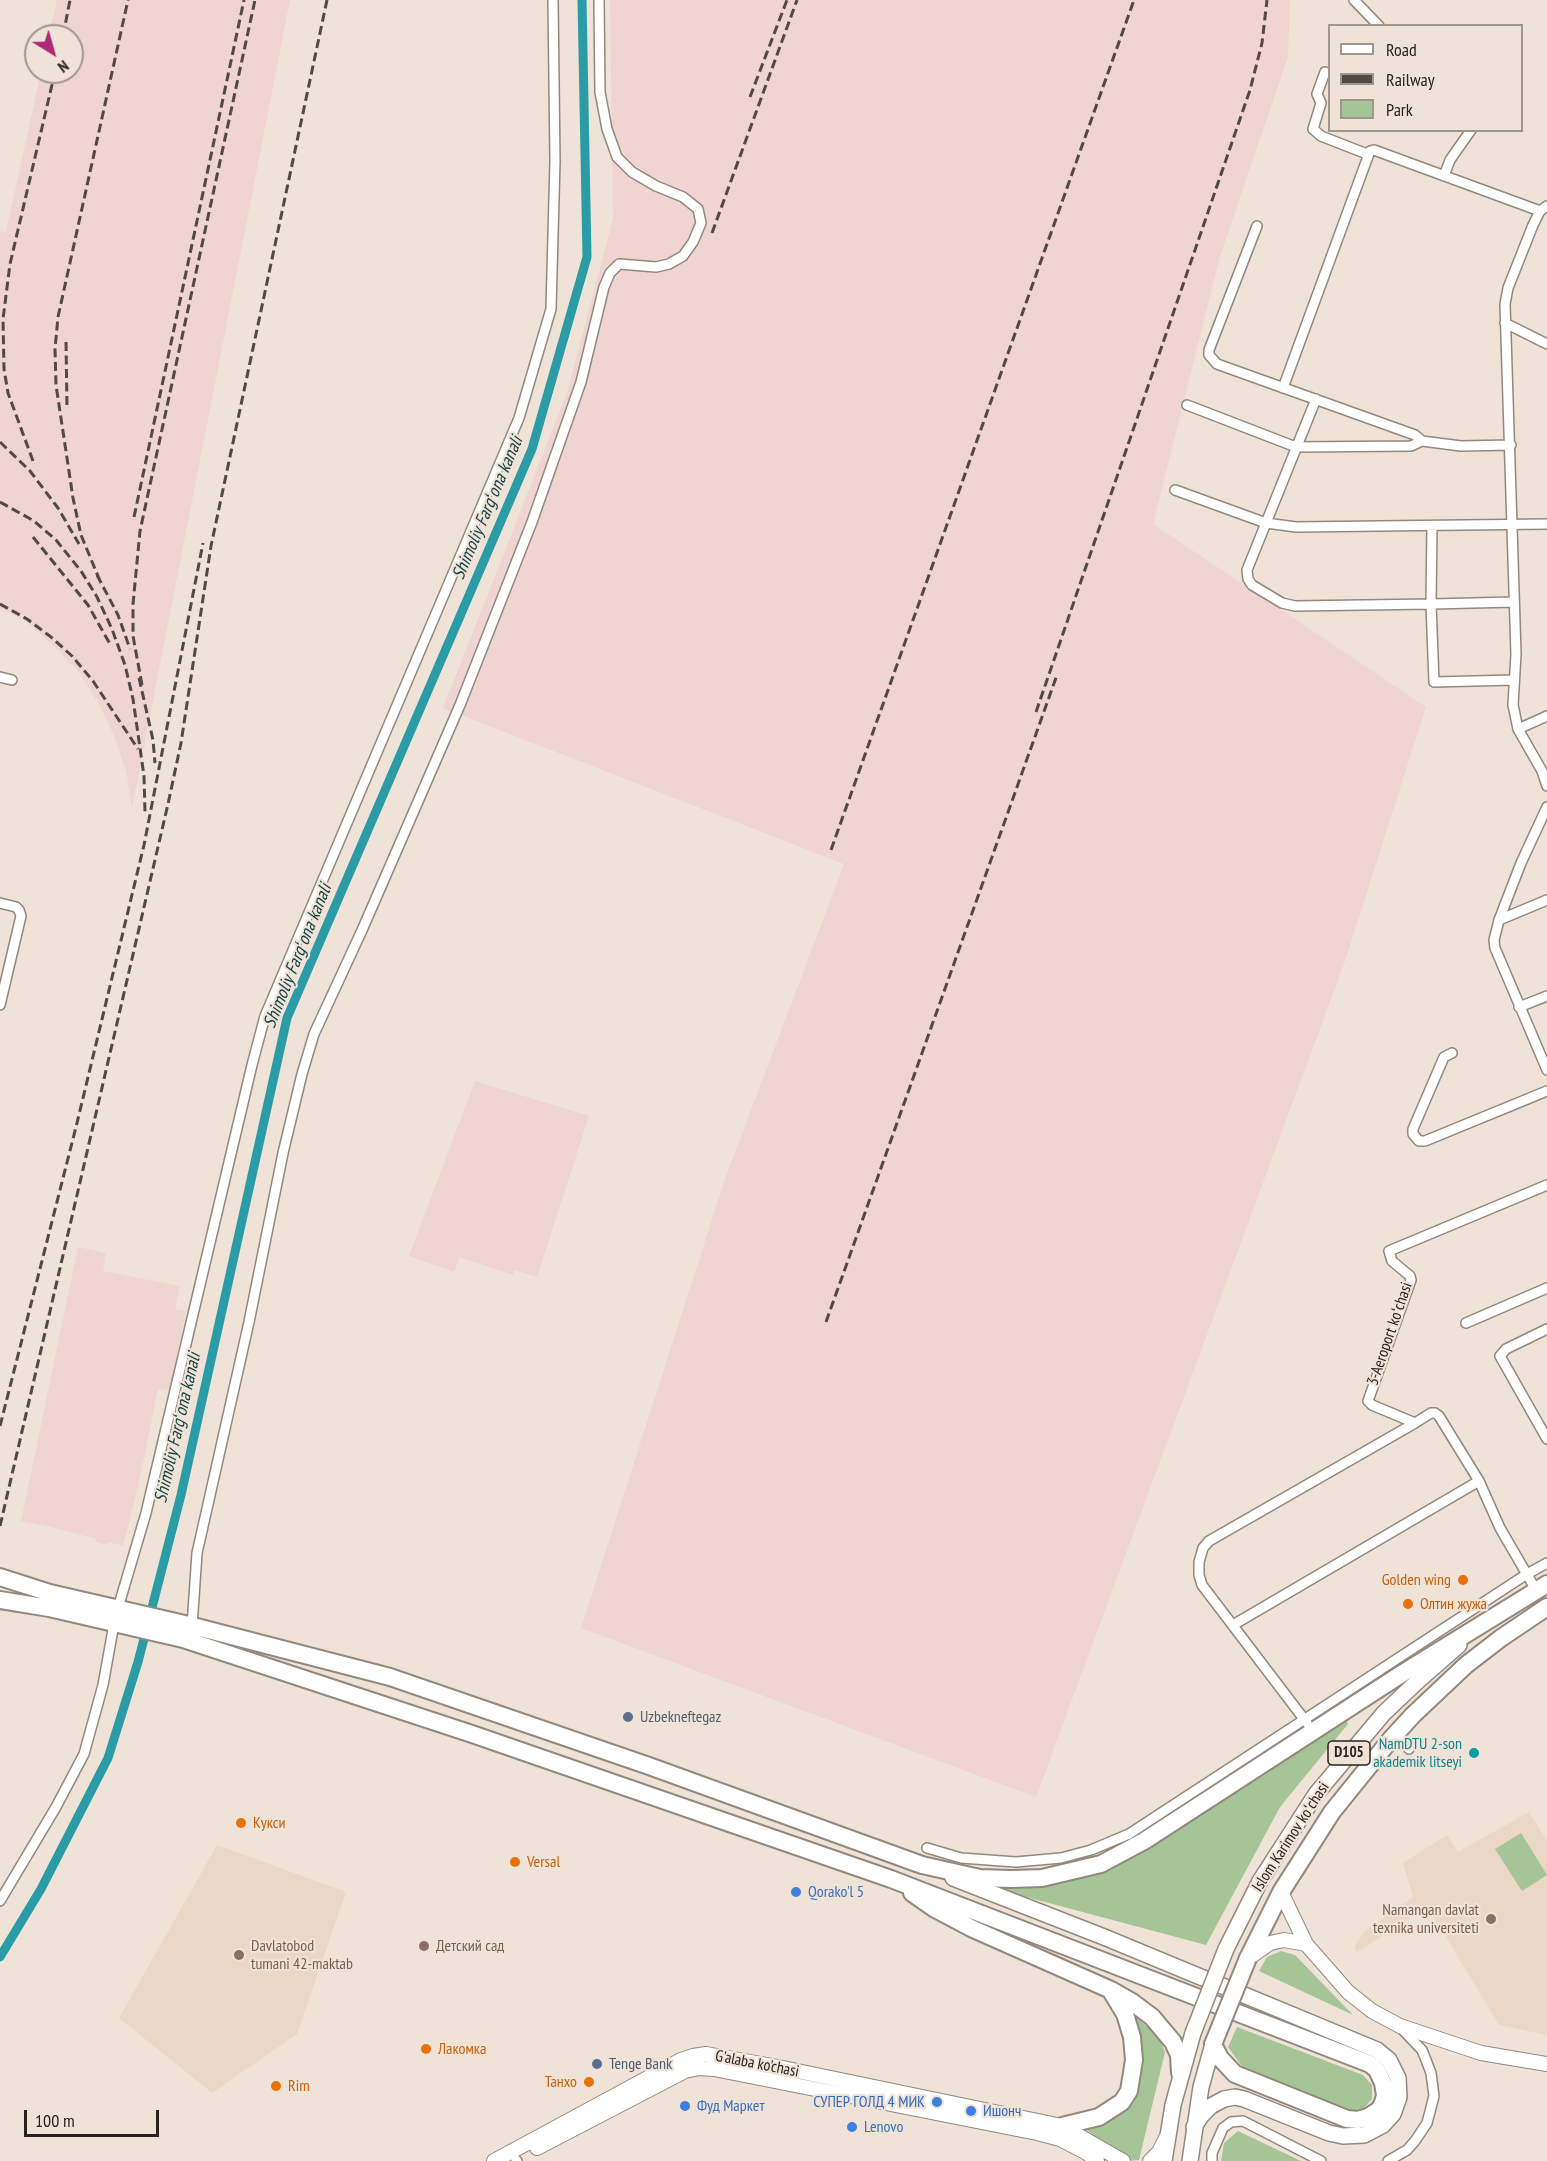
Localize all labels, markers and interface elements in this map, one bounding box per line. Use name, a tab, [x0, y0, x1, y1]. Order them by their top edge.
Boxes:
north arrow	[24, 24, 84, 84]
legend	[1328, 24, 1523, 132]
text: Road	[1386, 38, 1417, 61]
text: N	[54, 56, 73, 77]
text: Railway	[1386, 68, 1435, 91]
text: Park	[1386, 98, 1413, 121]
water label: Shimoliy Fargʻona kanali	[448, 433, 528, 583]
water label: Shimoliy Fargʻona kanali	[259, 881, 337, 1031]
street label: 3-Aeroport koʻchasi	[1363, 1280, 1417, 1388]
water label: Shimoliy Fargʻona kanali	[150, 1351, 206, 1505]
place label: Golden wing	[1382, 1570, 1451, 1590]
marker: Golden wing	[1456, 1573, 1470, 1587]
place label: Олтин жужа	[1420, 1594, 1487, 1614]
marker: Олтин жужа	[1401, 1597, 1415, 1611]
place label: Uzbekneftegaz	[640, 1707, 721, 1727]
marker: Uzbekneftegaz	[621, 1710, 635, 1724]
place label: NamDTU 2-son akademik litseyi	[1373, 1734, 1462, 1772]
road number: D105	[1328, 1741, 1370, 1765]
marker: NamDTU 2-son akademik litseyi	[1467, 1746, 1481, 1760]
street label: Islom Karimov koʻchasi	[1248, 1779, 1334, 1895]
place label: Кукси	[253, 1813, 286, 1833]
marker: Кукси	[234, 1816, 248, 1830]
place label: Versal	[527, 1852, 560, 1872]
marker: Versal	[508, 1855, 522, 1869]
place label: Qorako'l 5	[808, 1882, 864, 1902]
marker: Qorako'l 5	[789, 1885, 803, 1899]
place label: Namangan davlat texnika universiteti	[1373, 1900, 1479, 1938]
marker: Namangan davlat texnika universiteti	[1484, 1912, 1498, 1926]
place label: Davlatobod tumani 42-maktab	[251, 1936, 353, 1974]
place label: Детский сад	[436, 1936, 504, 1956]
marker: Детский сад	[417, 1939, 431, 1953]
marker: Davlatobod tumani 42-maktab	[232, 1948, 246, 1962]
place label: Лакомка	[438, 2039, 486, 2059]
marker: Лакомка	[419, 2042, 433, 2056]
street label: G'alaba ko'chasi	[713, 2046, 801, 2082]
place label: Tenge Bank	[609, 2054, 672, 2074]
marker: Tenge Bank	[590, 2057, 604, 2071]
place label: Танхо	[545, 2072, 577, 2092]
marker: Танхо	[582, 2075, 596, 2089]
place label: Rim	[288, 2076, 310, 2096]
marker: Rim	[269, 2079, 283, 2093]
place label: СУПЕР ГОЛД 4 МИК	[813, 2092, 925, 2112]
marker: СУПЕР ГОЛД 4 МИК	[930, 2095, 944, 2109]
place label: Фуд Маркет	[697, 2096, 765, 2116]
scale bar	[27, 2098, 162, 2136]
marker: Фуд Маркет	[678, 2099, 692, 2113]
place label: Ишонч	[983, 2101, 1021, 2121]
marker: Ишонч	[964, 2104, 978, 2118]
text: 100 m	[35, 2109, 75, 2132]
place label: Lenovo	[864, 2117, 903, 2137]
marker: Lenovo	[845, 2120, 859, 2134]

